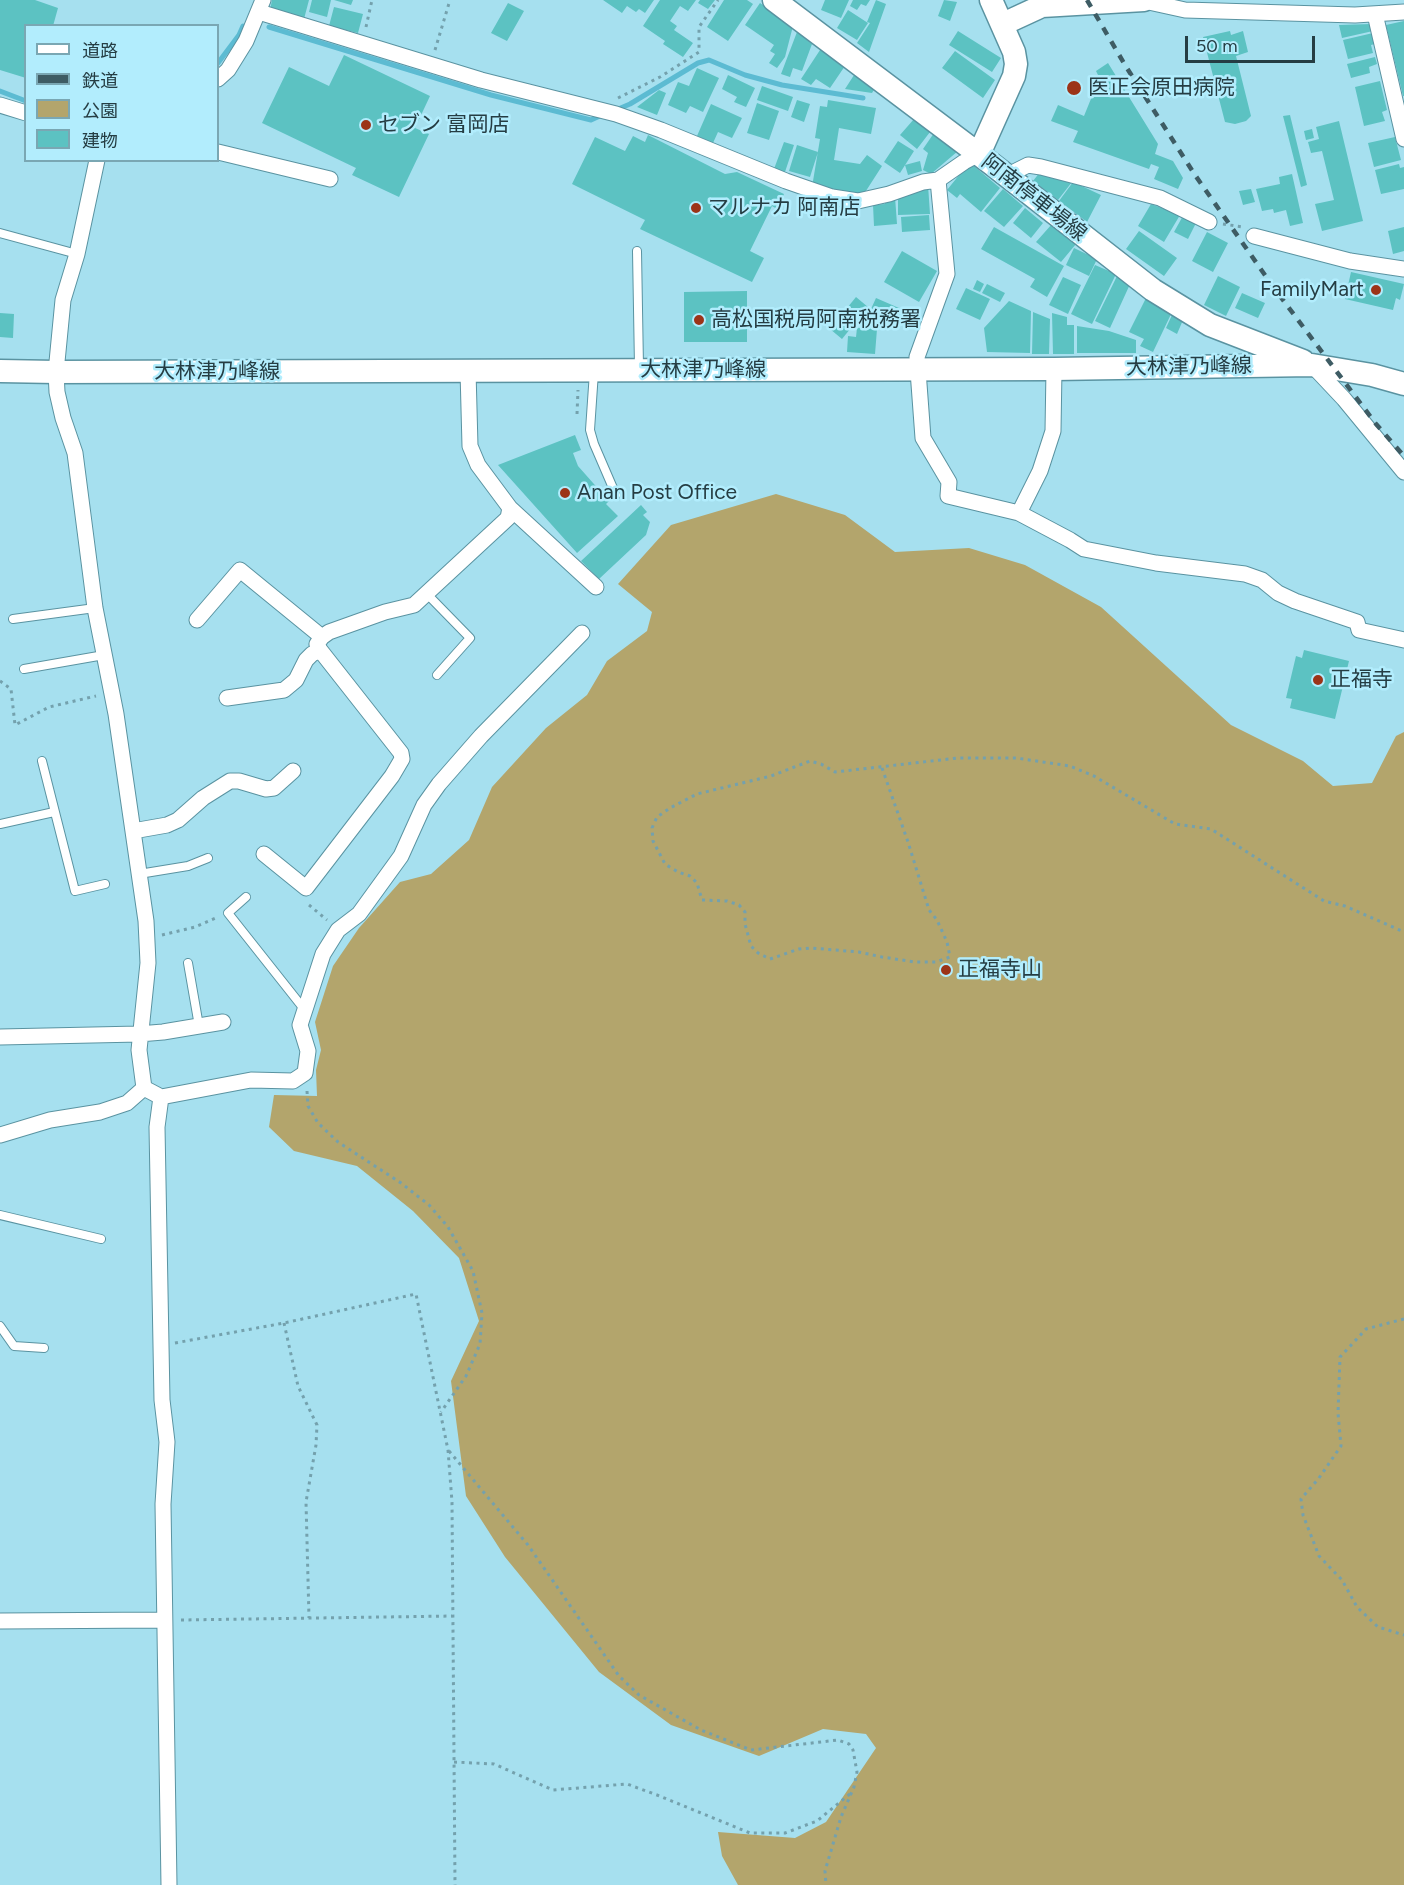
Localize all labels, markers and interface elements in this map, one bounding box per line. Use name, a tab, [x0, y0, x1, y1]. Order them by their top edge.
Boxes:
legend	[24, 24, 219, 162]
scale bar	[1188, 24, 1318, 62]
text: 50 m	[1196, 35, 1238, 57]
text: 道路	[82, 40, 118, 62]
text: 鉄道	[82, 70, 118, 92]
place label: 医正会原田病院	[1088, 75, 1235, 101]
marker: 医正会原田病院	[1065, 79, 1083, 97]
text: 公園	[82, 100, 118, 122]
place label: セブン 富岡店	[378, 112, 509, 138]
marker: セブン 富岡店	[359, 118, 373, 132]
text: 建物	[82, 130, 118, 152]
street label: 阿南停車場線	[977, 149, 1091, 247]
place label: マルナカ 阿南店	[708, 195, 860, 221]
marker: マルナカ 阿南店	[689, 201, 703, 215]
place label: FamilyMart	[1260, 277, 1364, 303]
marker: FamilyMart	[1369, 283, 1383, 297]
place label: 高松国税局阿南税務署	[711, 307, 921, 333]
marker: 高松国税局阿南税務署	[692, 313, 706, 327]
street label: 大林津乃峰線	[1126, 353, 1252, 381]
street label: 大林津乃峰線	[640, 357, 766, 383]
street label: 大林津乃峰線	[154, 359, 280, 385]
place label: Anan Post Office	[577, 480, 737, 506]
marker: Anan Post Office	[558, 486, 572, 500]
place label: 正福寺	[1330, 667, 1393, 693]
marker: 正福寺	[1311, 673, 1325, 687]
place label: 正福寺山	[958, 957, 1042, 983]
marker: 正福寺山	[939, 963, 953, 977]

